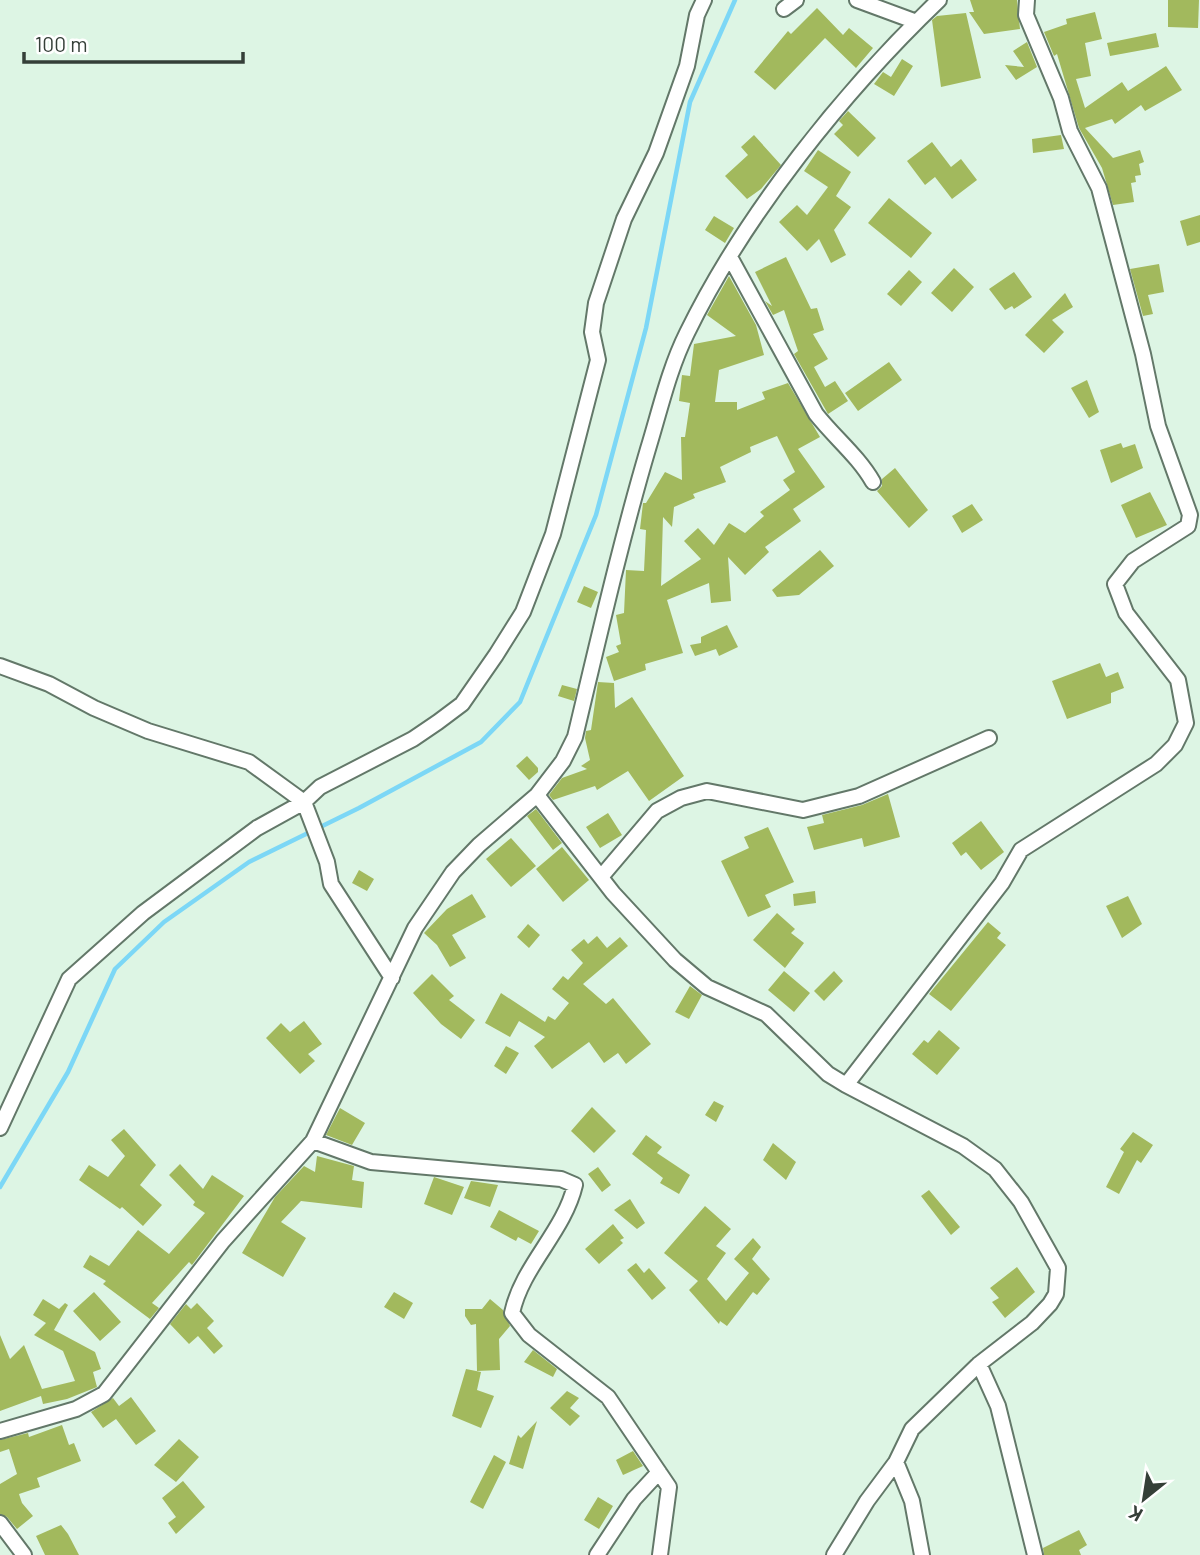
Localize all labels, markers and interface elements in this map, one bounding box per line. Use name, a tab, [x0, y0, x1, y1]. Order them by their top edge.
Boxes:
scale bar	[24, 21, 243, 65]
text: 100 m	[35, 31, 88, 56]
north arrow	[1109, 1464, 1179, 1534]
text: K	[1124, 1501, 1146, 1527]

